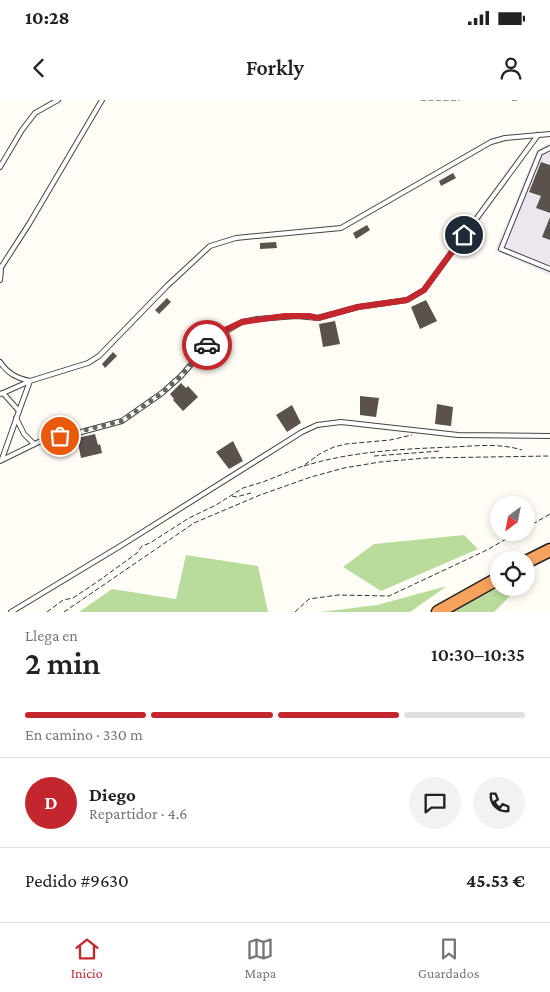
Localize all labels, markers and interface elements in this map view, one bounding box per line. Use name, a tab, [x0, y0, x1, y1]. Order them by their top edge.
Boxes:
text: 10:28	[25, 7, 70, 28]
icon: back	[25, 54, 53, 82]
icon: person	[497, 54, 525, 82]
text: Forkly	[246, 55, 304, 80]
pin	[443, 214, 485, 256]
icon: home	[450, 221, 478, 249]
courier	[182, 320, 232, 370]
icon: car	[193, 331, 221, 359]
pin	[39, 415, 81, 457]
icon: bag	[46, 422, 74, 450]
north arrow	[490, 496, 535, 541]
map controls	[490, 496, 535, 596]
button: locate	[490, 551, 535, 596]
text: Llega en	[25, 627, 78, 644]
text: 10:30–10:35	[431, 644, 525, 665]
text: 2 min	[25, 645, 100, 681]
text: En camino · 330 m	[25, 726, 143, 743]
button: chat	[409, 777, 461, 829]
button: phone	[473, 777, 525, 829]
text: Diego	[89, 784, 136, 805]
text: D	[44, 792, 58, 813]
text: Repartidor · 4.6	[89, 805, 187, 822]
text: Pedido #9630	[25, 870, 129, 891]
text: 45.53 €	[466, 870, 525, 891]
tab: Inicio	[71, 935, 103, 981]
tab: Mapa	[244, 935, 276, 981]
tab: Guardados	[418, 935, 479, 981]

